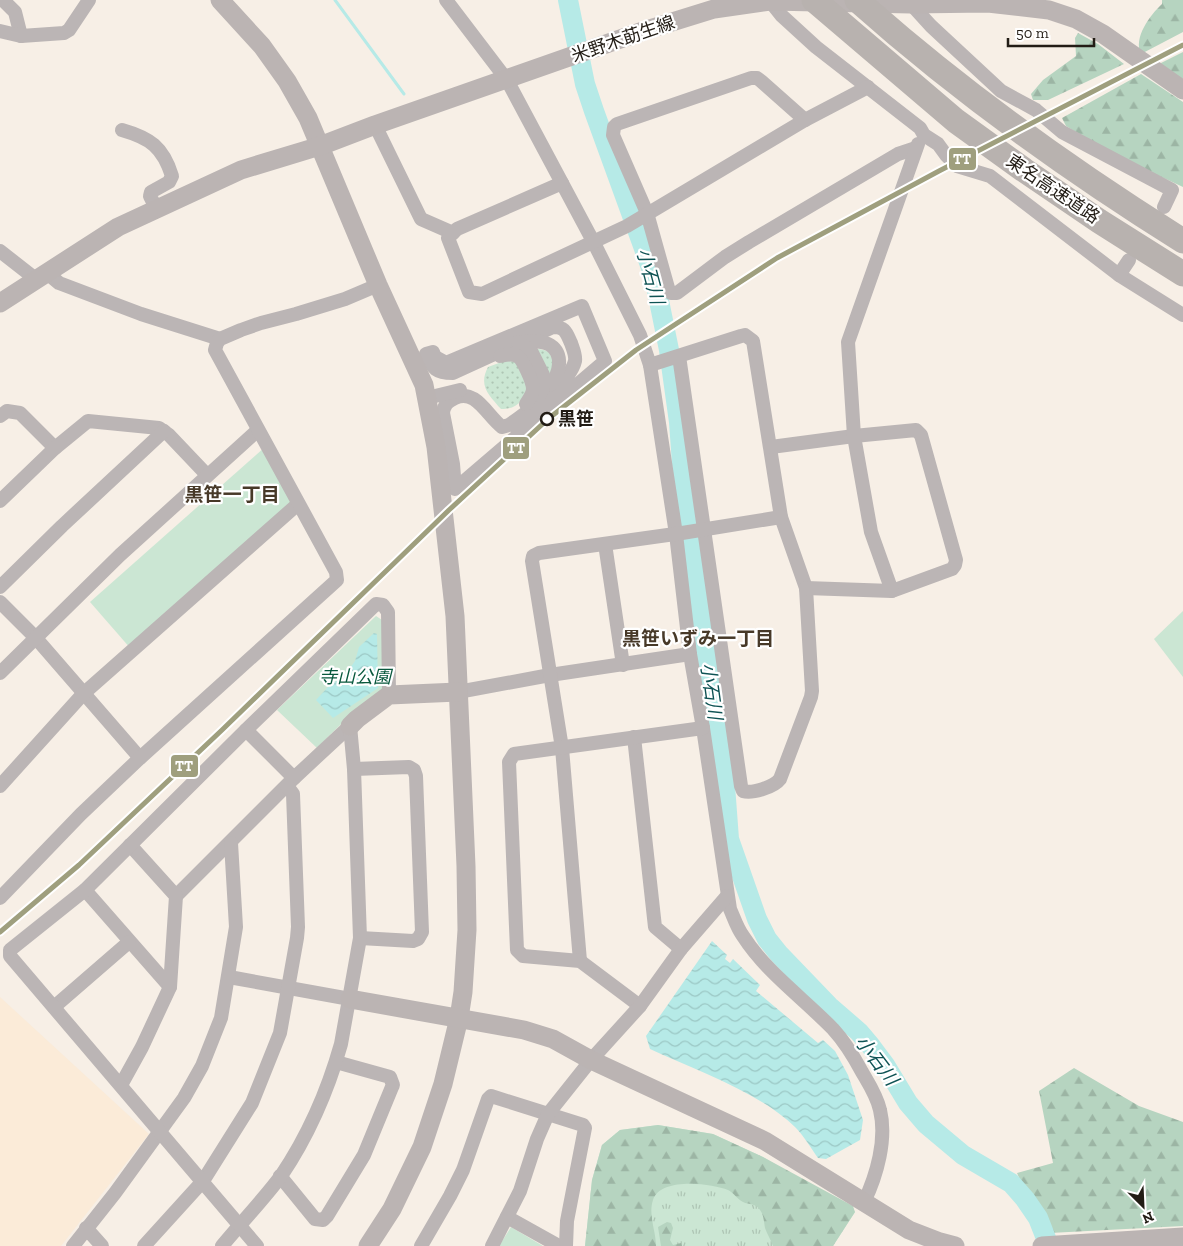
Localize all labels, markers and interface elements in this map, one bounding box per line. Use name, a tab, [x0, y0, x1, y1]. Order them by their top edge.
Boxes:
street label: 米野木莇生線	[568, 11, 678, 67]
scale bar	[1008, 15, 1094, 47]
text: 50 m	[1016, 24, 1049, 42]
line badge: TT	[948, 147, 977, 171]
street label: 東名高速道路	[1002, 150, 1104, 228]
text: TT	[953, 151, 971, 168]
water label: 小石川	[632, 246, 670, 309]
place label: 黒笹	[558, 408, 594, 430]
marker: 黒笹	[540, 412, 554, 426]
line badge: TT	[502, 436, 530, 460]
text: TT	[507, 440, 525, 457]
district label: 黒笹一丁目	[184, 483, 280, 506]
district label: 黒笹いずみ一丁目	[622, 627, 774, 650]
water label: 小石川	[696, 661, 727, 723]
park label: 寺山公園	[319, 666, 394, 688]
line badge: TT	[170, 754, 199, 778]
text: TT	[175, 758, 193, 775]
water label: 小石川	[850, 1031, 904, 1092]
north arrow	[1118, 1181, 1168, 1231]
text: N	[1139, 1207, 1156, 1227]

